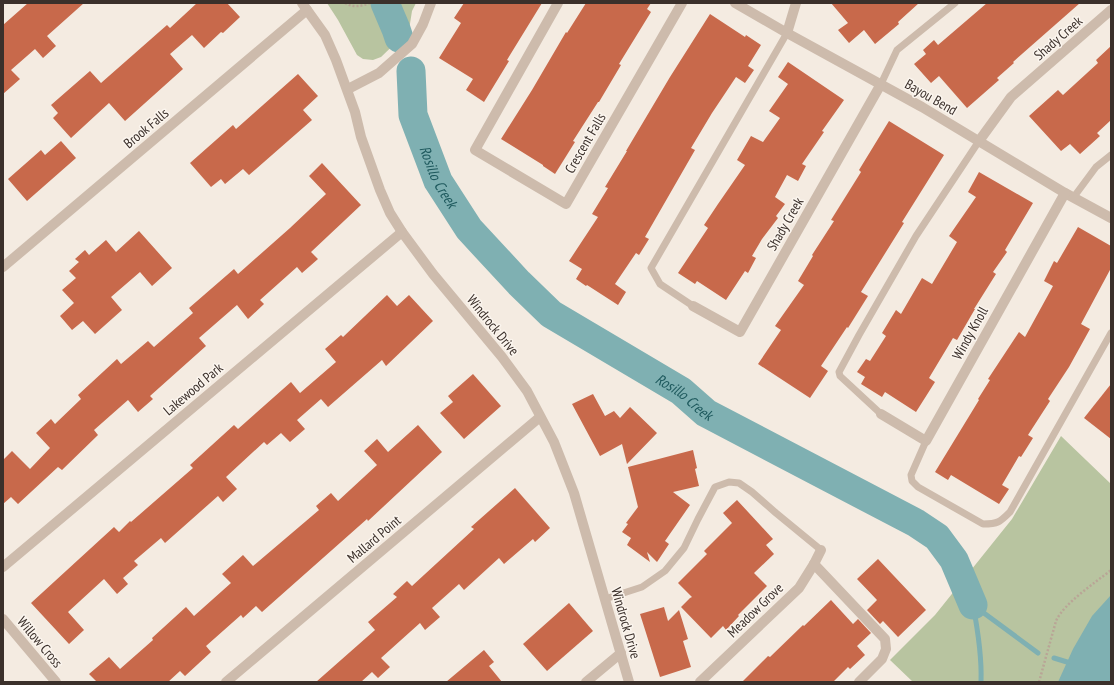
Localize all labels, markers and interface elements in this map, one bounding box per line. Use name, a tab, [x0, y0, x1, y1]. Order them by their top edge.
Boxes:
street label: Shady Creek	[1030, 12, 1086, 64]
street label: Bayou Bend	[902, 75, 960, 119]
street label: Brook Falls	[120, 104, 172, 152]
street label: Crescent Falls	[561, 109, 610, 176]
water label: Rosillo Creek	[416, 143, 463, 213]
street label: Shady Creek	[763, 194, 808, 254]
street label: Windrock Drive	[463, 291, 523, 359]
street label: Windy Knoll	[948, 303, 992, 363]
street label: Lakewood Park	[160, 359, 227, 419]
water label: Rosillo Creek	[652, 369, 718, 425]
street label: Mallard Point	[344, 511, 405, 567]
street label: Meadow Grove	[723, 579, 787, 641]
street label: Windrock Drive	[607, 585, 645, 661]
street label: Willow Cross	[13, 613, 67, 672]

